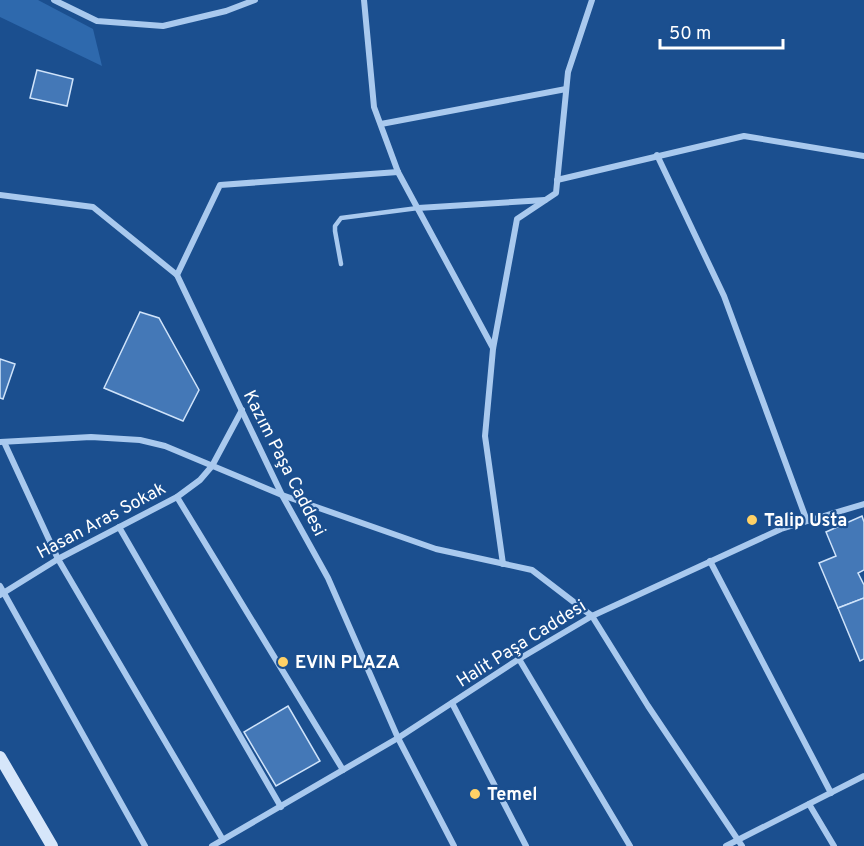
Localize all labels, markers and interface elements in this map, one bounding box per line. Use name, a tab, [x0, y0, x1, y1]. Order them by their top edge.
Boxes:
scale bar	[660, 12, 783, 50]
text: 50 m	[669, 23, 711, 46]
street label: Kazım Paşa Caddesi	[237, 387, 330, 541]
street label: Hasan Aras Sokak	[33, 478, 170, 565]
place label: Talip Usta	[764, 510, 847, 533]
marker: Talip Usta	[745, 513, 759, 527]
street label: Halit Paşa Caddesi	[453, 595, 591, 693]
place label: EVIN PLAZA	[295, 652, 400, 675]
marker: EVIN PLAZA	[276, 655, 290, 669]
place label: Temel	[487, 784, 537, 807]
marker: Temel	[468, 787, 482, 801]

